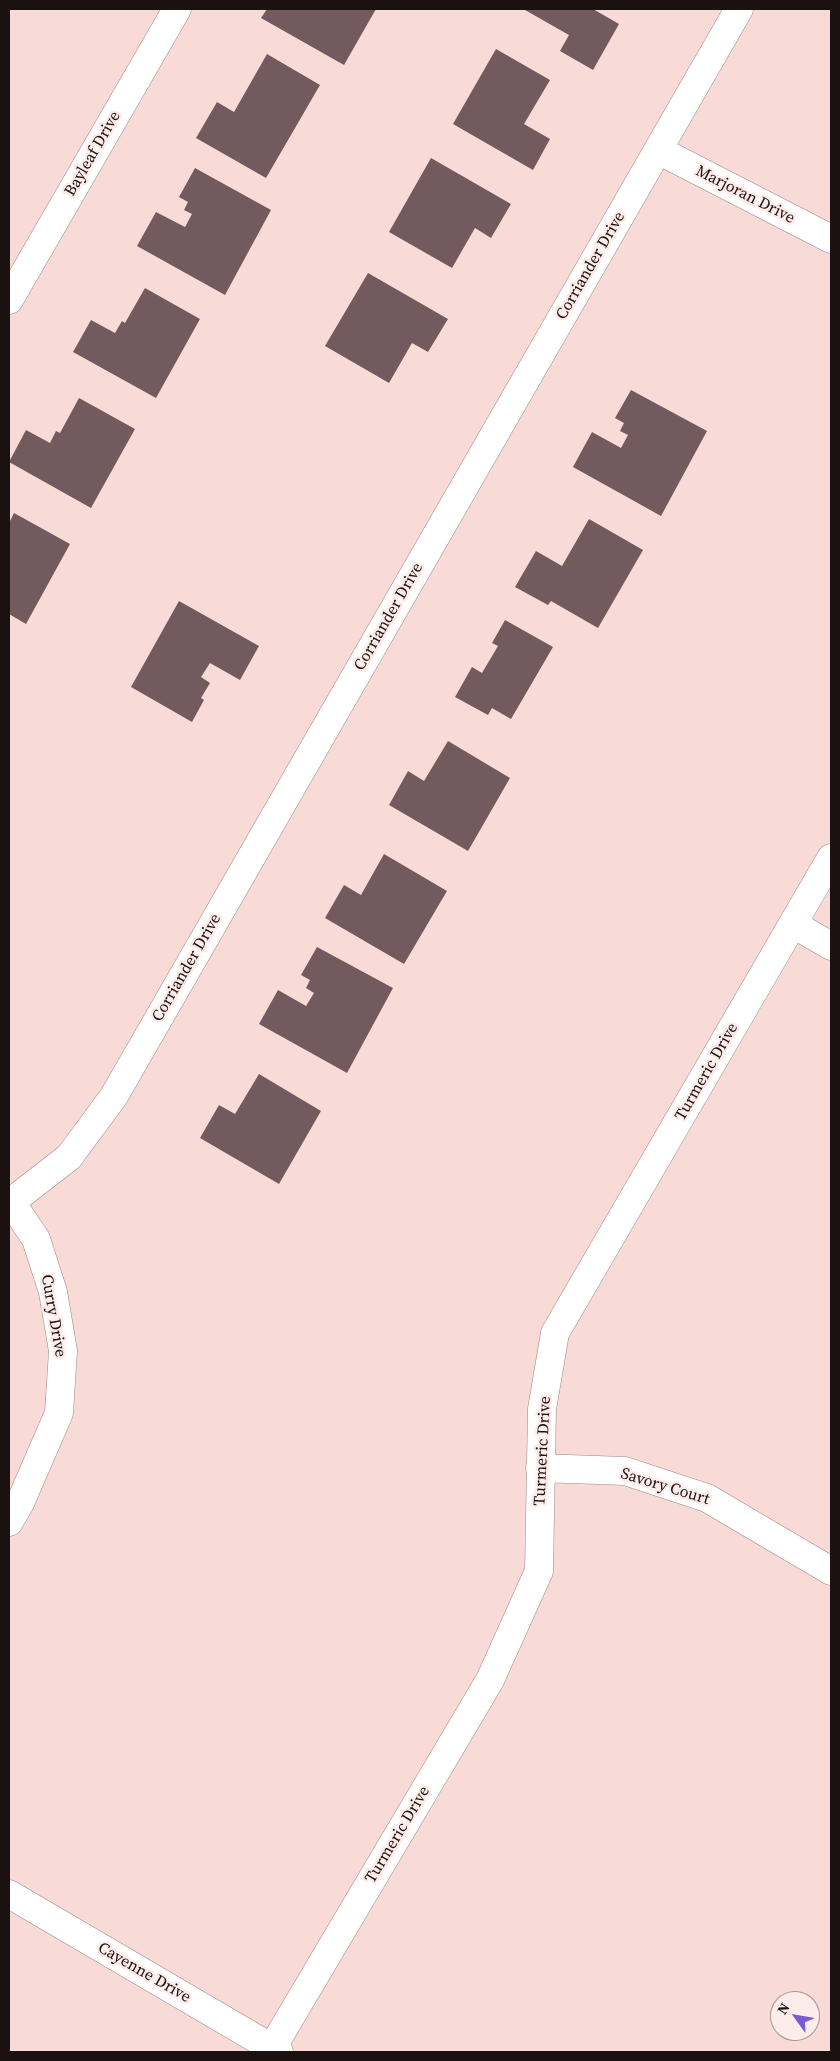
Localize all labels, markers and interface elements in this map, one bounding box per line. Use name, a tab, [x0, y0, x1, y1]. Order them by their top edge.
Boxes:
street label: Bayleaf Drive	[61, 108, 125, 200]
street label: Marjoran Drive	[692, 162, 798, 228]
street label: Corriander Drive	[552, 209, 630, 323]
street label: Corriander Drive	[350, 560, 428, 674]
street label: Corriander Drive	[148, 911, 226, 1025]
street label: Turmeric Drive	[671, 1020, 743, 1124]
street label: Curry Drive	[36, 1273, 70, 1359]
street label: Turmeric Drive	[531, 1396, 555, 1506]
street label: Savory Court	[618, 1464, 712, 1510]
street label: Turmeric Drive	[362, 1783, 434, 1887]
street label: Cayenne Drive	[94, 1939, 194, 2007]
north arrow	[770, 1991, 820, 2041]
text: N	[772, 1999, 794, 2018]

